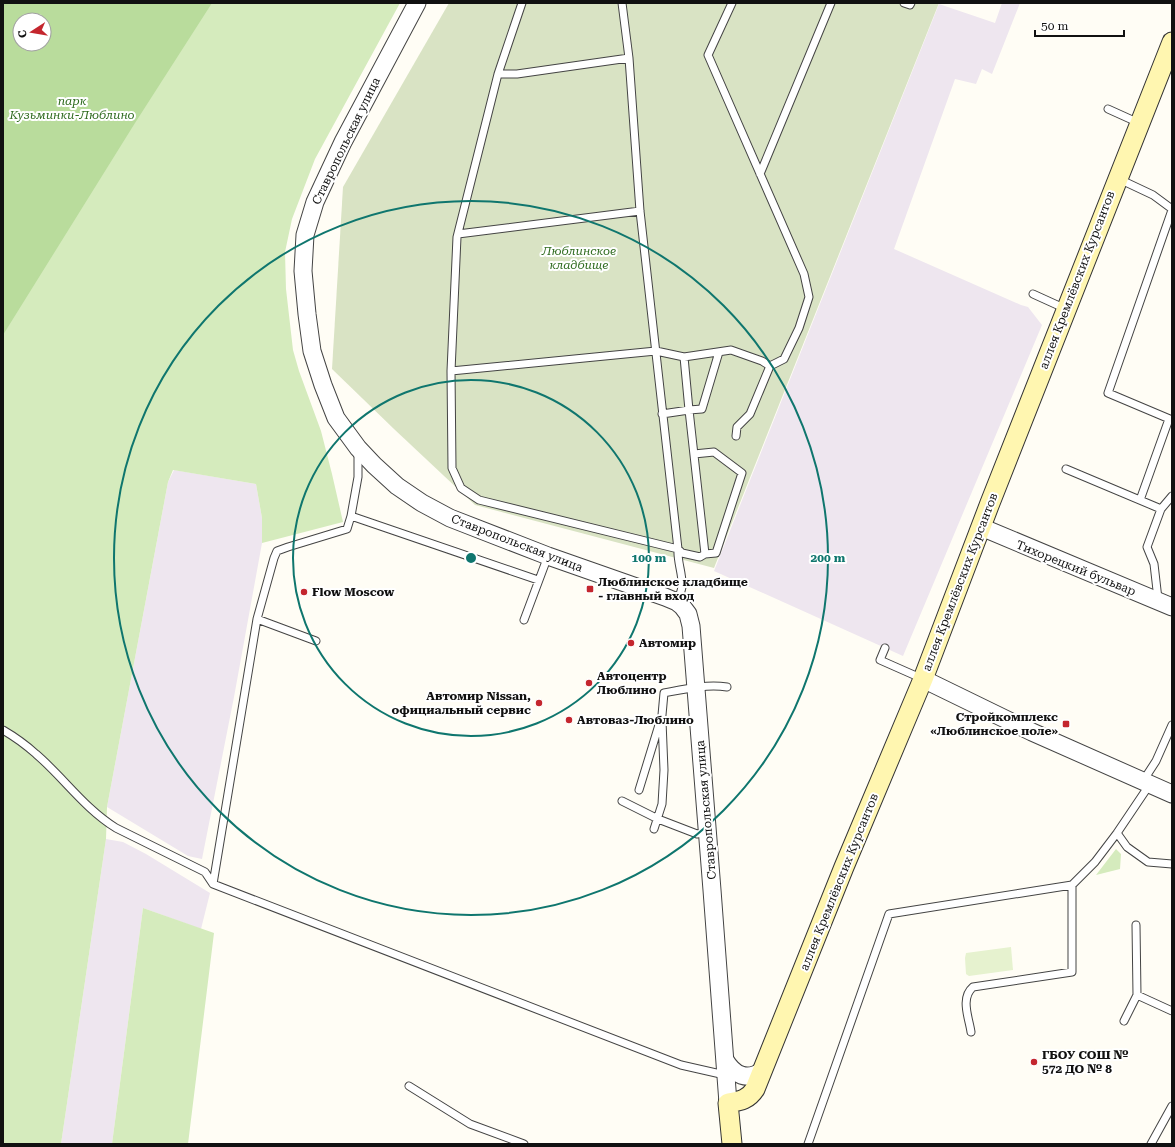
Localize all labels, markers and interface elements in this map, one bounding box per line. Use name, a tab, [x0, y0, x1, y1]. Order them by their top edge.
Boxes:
north arrow	[12, 12, 52, 52]
scale bar	[1035, 12, 1124, 38]
text: 50 m	[1041, 19, 1068, 33]
text: С	[15, 29, 30, 39]
street label: Ставропольская улица	[309, 75, 383, 207]
park label: парк Кузьминки-Люблино	[8, 94, 135, 122]
street label: аллея Кремлёвских Курсантов	[1036, 189, 1118, 371]
park label: Люблинское кладбище	[541, 244, 616, 272]
street label: аллея Кремлёвских Курсантов	[919, 491, 1001, 673]
street label: Ставропольская улица	[449, 511, 585, 575]
street label: Тихорецкий бульвар	[1014, 538, 1138, 599]
centre of rings	[464, 551, 478, 565]
text: 100 m	[632, 551, 667, 565]
text: 200 m	[811, 551, 846, 565]
place label: Люблинское кладбище - главный вход	[598, 575, 748, 603]
marker: Люблинское кладбище - главный вход	[585, 584, 595, 594]
place label: Flow Moscow	[312, 585, 395, 599]
marker: Flow Moscow	[299, 587, 309, 597]
place label: Автомир	[639, 636, 696, 650]
marker: Автомир	[626, 638, 636, 648]
place label: Автоцентр Люблино	[597, 669, 667, 697]
marker: Автоцентр Люблино	[584, 678, 594, 688]
place label: Автомир Nissan, официальный сервис	[391, 689, 531, 717]
marker: Автомир Nissan, официальный сервис	[534, 698, 544, 708]
place label: Стройкомплекс «Люблинское поле»	[930, 710, 1058, 738]
place label: Автоваз-Люблино	[577, 713, 694, 727]
marker: Автоваз-Люблино	[564, 715, 574, 725]
marker: Стройкомплекс «Люблинское поле»	[1061, 719, 1071, 729]
street label: Ставропольская улица	[693, 739, 719, 880]
street label: аллея Кремлёвских Курсантов	[797, 791, 881, 973]
place label: ГБОУ СОШ № 572 ДО № 8	[1042, 1048, 1129, 1076]
marker: ГБОУ СОШ № 572 ДО № 8	[1029, 1057, 1039, 1067]

